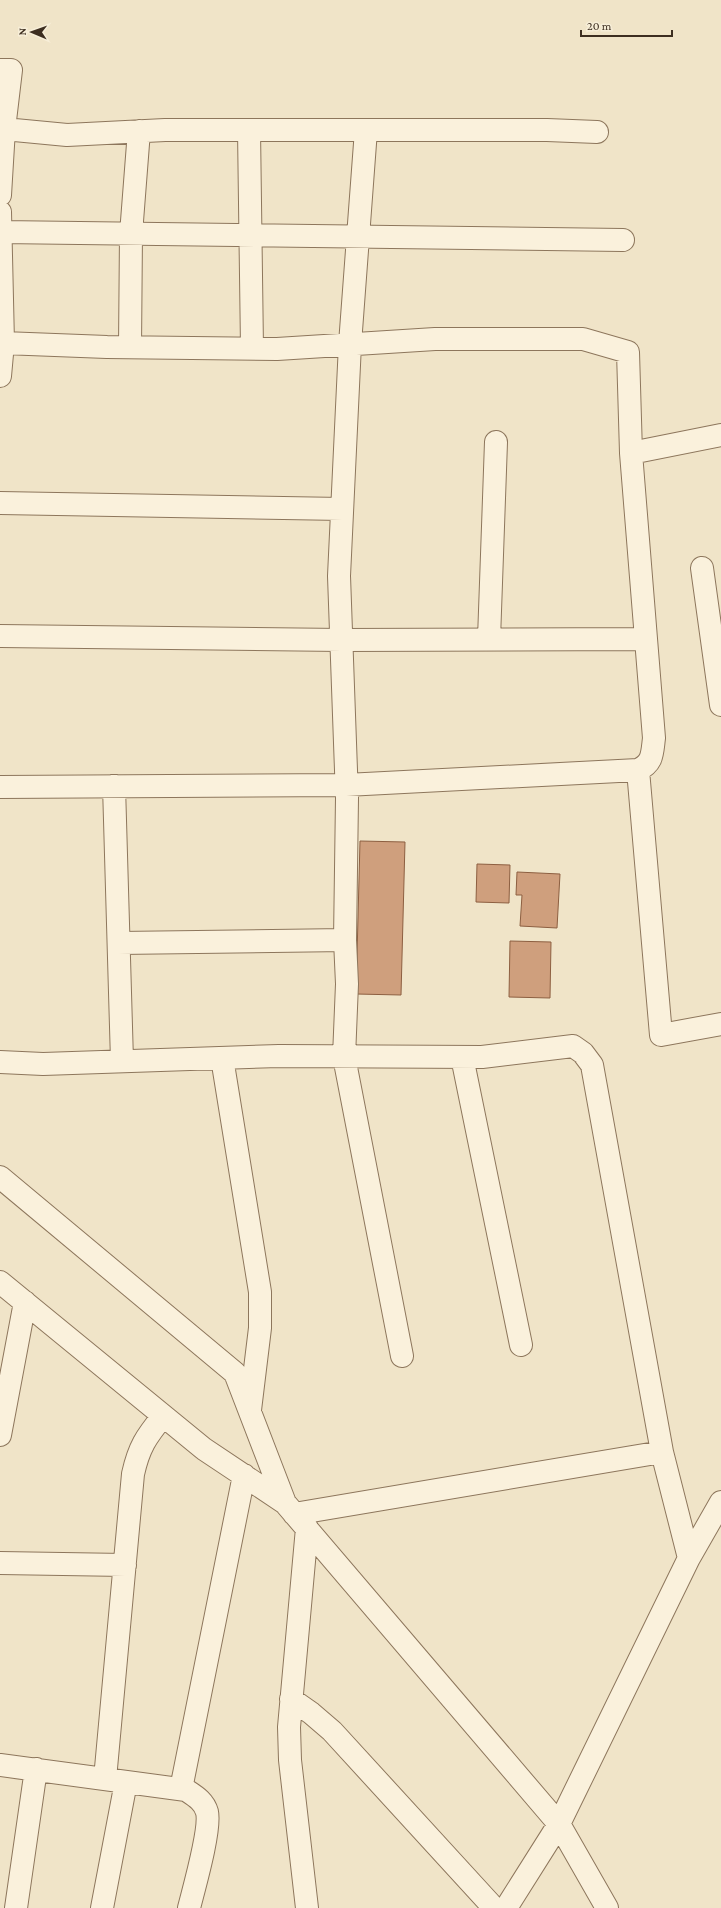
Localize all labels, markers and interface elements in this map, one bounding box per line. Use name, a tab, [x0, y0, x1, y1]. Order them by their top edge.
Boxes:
north arrow	[12, 12, 52, 52]
scale bar	[581, 12, 672, 38]
text: 20 m	[587, 19, 612, 33]
text: N	[16, 27, 28, 36]

